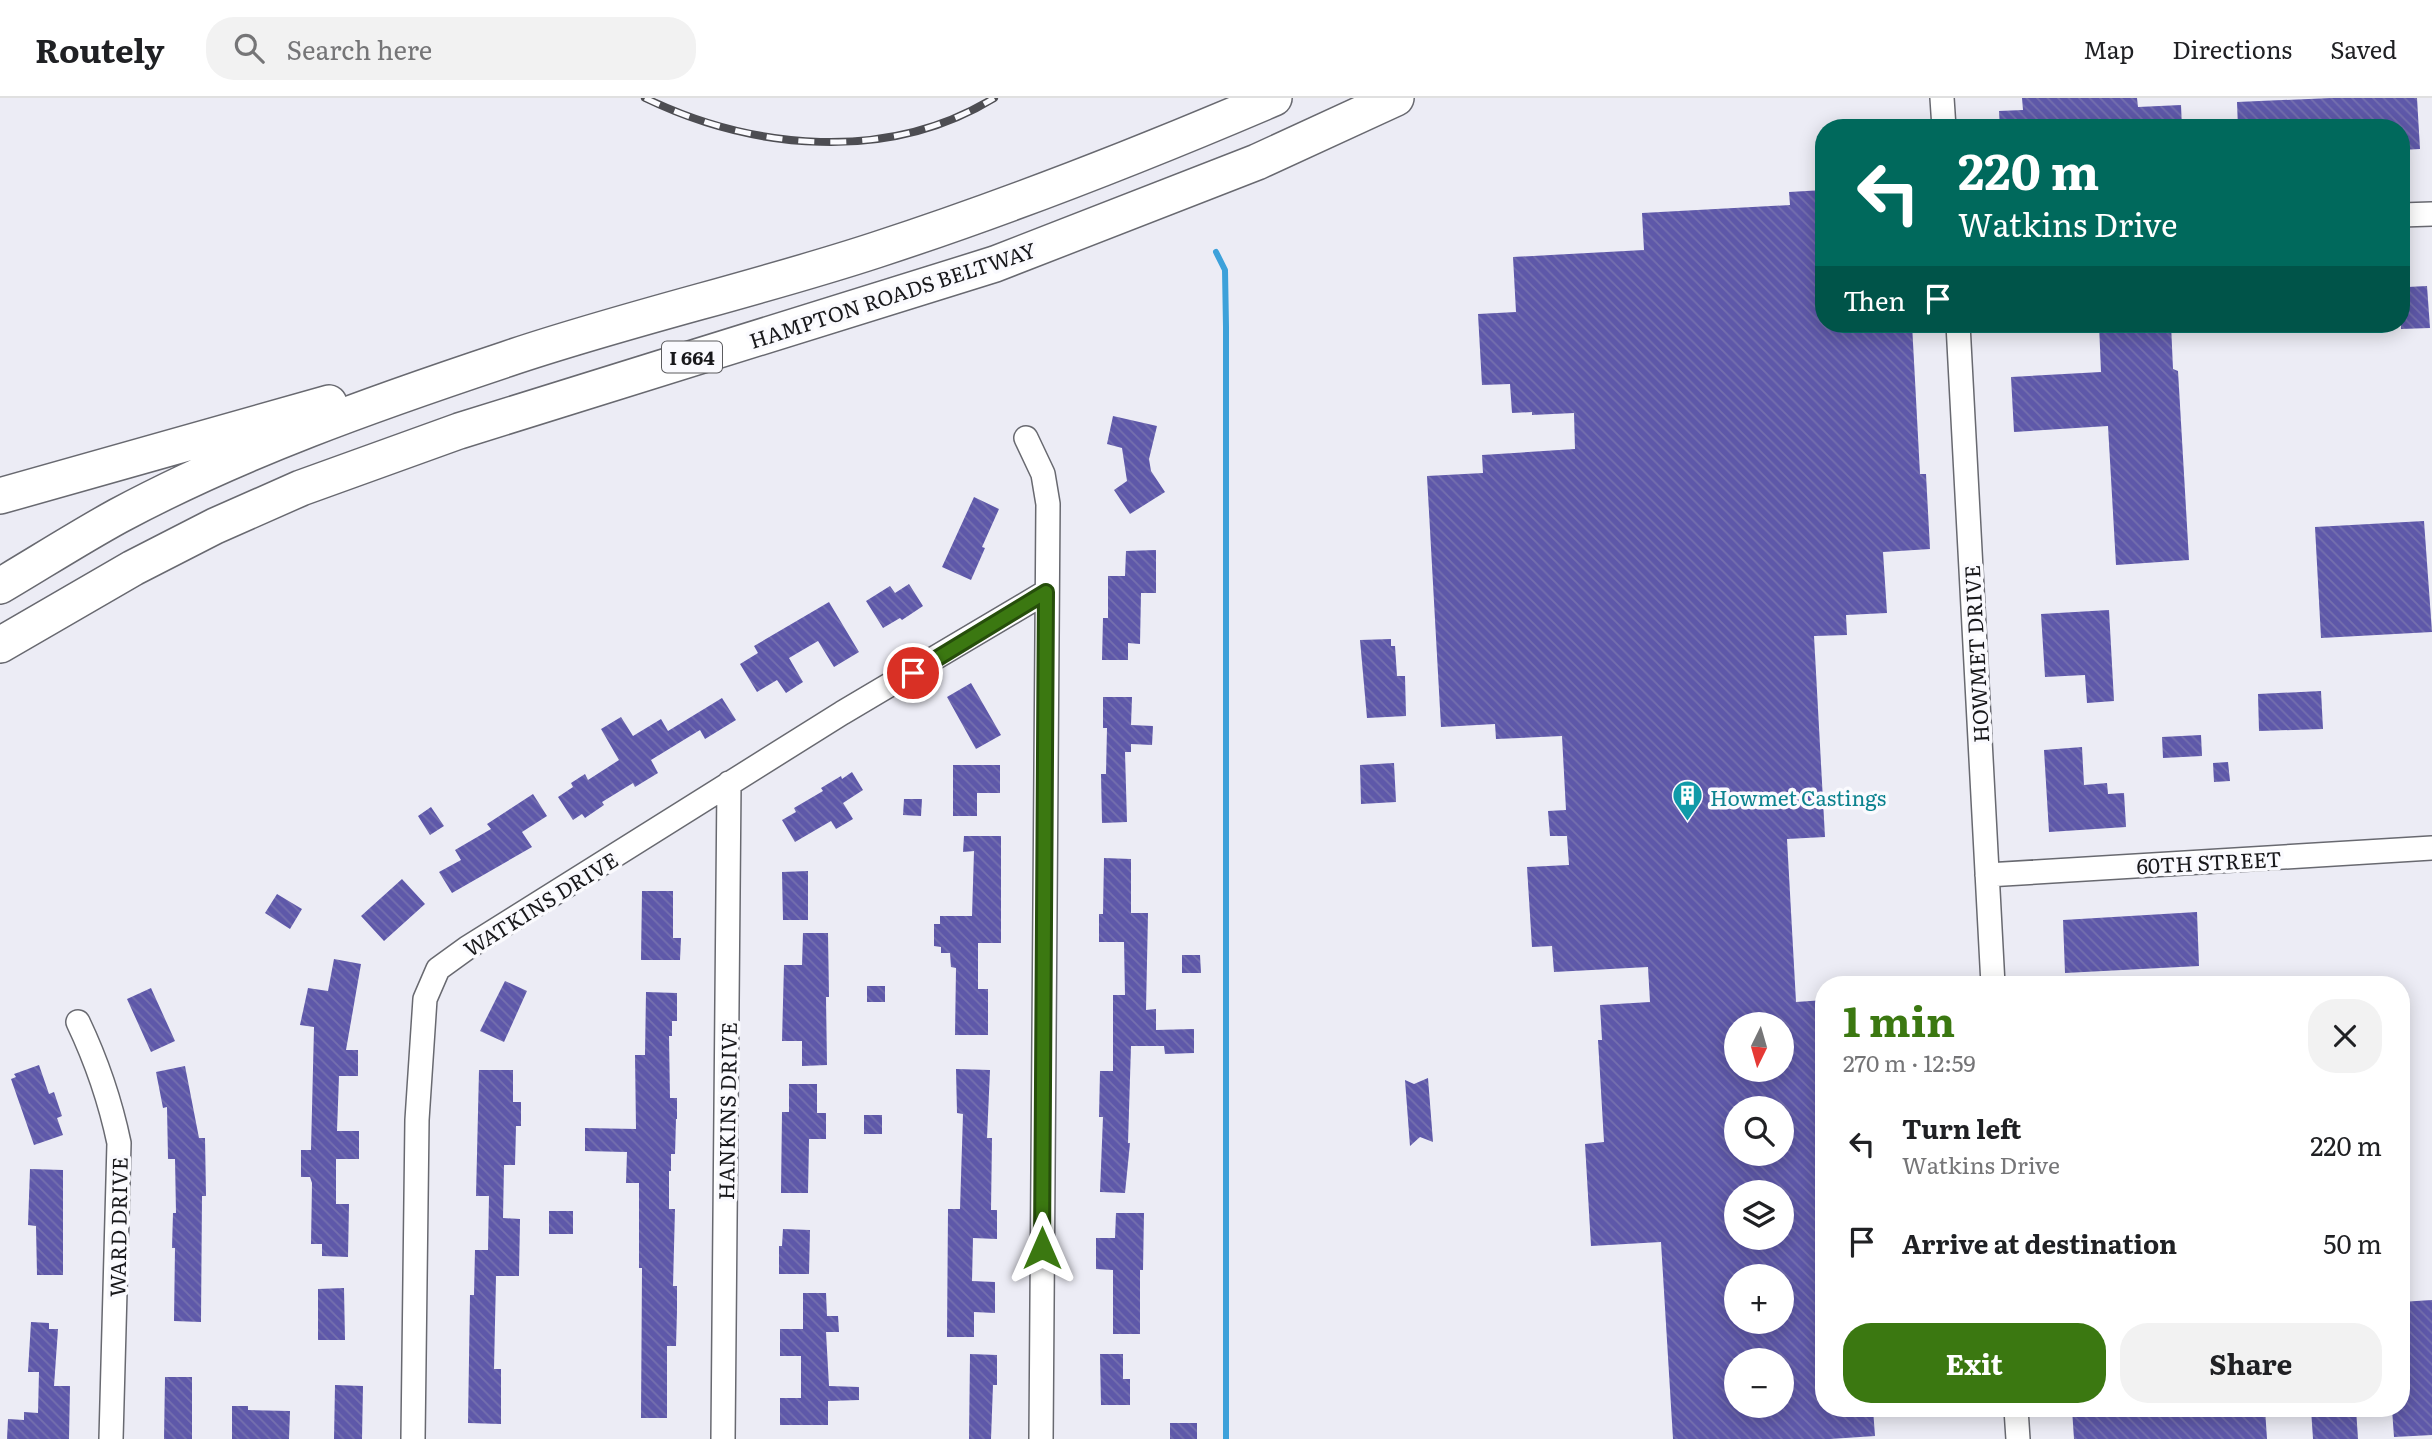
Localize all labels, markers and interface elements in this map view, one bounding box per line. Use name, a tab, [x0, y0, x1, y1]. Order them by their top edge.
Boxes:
search box	[206, 17, 696, 80]
text: Routely	[35, 24, 164, 73]
icon: search	[230, 29, 268, 67]
text: Search here	[286, 29, 432, 68]
text: Map	[2083, 31, 2134, 66]
text: Directions	[2172, 31, 2292, 66]
text: Saved	[2330, 31, 2397, 66]
text: 220 m	[1958, 132, 2099, 205]
icon: left	[1843, 147, 1934, 238]
text: Watkins Drive	[1958, 199, 2178, 247]
street label: HAMPTON ROADS BELTWAY	[745, 233, 1039, 355]
text: Then	[1843, 280, 1905, 319]
icon: arrive	[1919, 280, 1957, 318]
road number: I 664	[662, 342, 722, 372]
street label: HOWMET DRIVE	[1955, 564, 1995, 744]
pin	[883, 643, 943, 703]
icon: arrive	[894, 654, 932, 692]
building icon: Howmet Castings	[1670, 779, 1704, 823]
place label: Howmet Castings	[1710, 781, 1886, 812]
street label: 60TH STREET	[2136, 842, 2282, 880]
street label: WATKINS DRIVE	[457, 843, 623, 963]
text: 1 min	[1843, 988, 1955, 1050]
button: close	[2308, 999, 2382, 1073]
north arrow	[1724, 1012, 1794, 1082]
map controls	[1724, 1012, 1794, 1418]
street label: HANKINS DRIVE	[709, 1022, 743, 1200]
text: 270 m · 12:59	[1843, 1045, 1976, 1079]
button: search	[1724, 1096, 1794, 1166]
text: Turn left	[1902, 1108, 2021, 1147]
icon: left	[1843, 1125, 1881, 1163]
text: 220 m	[2310, 1125, 2382, 1164]
text: Watkins Drive	[1902, 1147, 2060, 1181]
street label: WARD DRIVE	[100, 1157, 134, 1297]
button: layers	[1724, 1180, 1794, 1250]
position arrow	[1005, 1211, 1079, 1285]
icon: arrive	[1843, 1223, 1881, 1261]
text: Arrive at destination	[1902, 1223, 2177, 1262]
text: 50 m	[2323, 1223, 2382, 1262]
button: +	[1724, 1264, 1794, 1334]
button: Exit	[1843, 1323, 2106, 1403]
button: Share	[2120, 1323, 2382, 1403]
button: −	[1724, 1348, 1794, 1418]

